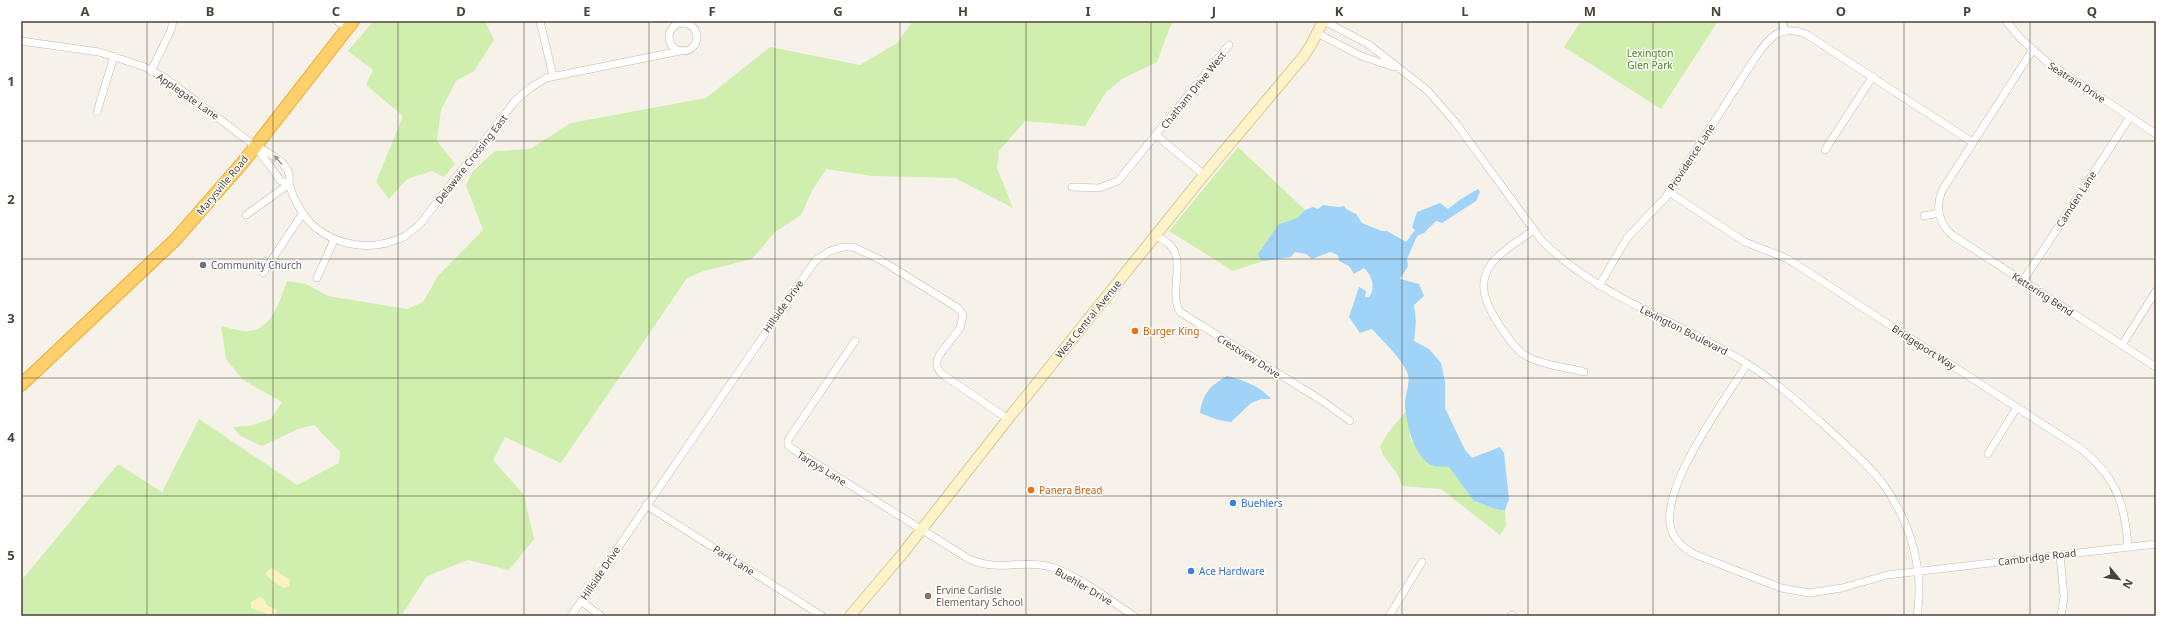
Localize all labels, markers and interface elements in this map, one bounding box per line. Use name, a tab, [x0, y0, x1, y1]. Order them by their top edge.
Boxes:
text: A	[81, 2, 90, 20]
text: B	[206, 2, 214, 20]
text: C	[332, 2, 340, 20]
text: D	[456, 2, 466, 20]
text: E	[583, 2, 591, 20]
text: F	[708, 2, 716, 20]
text: G	[833, 2, 843, 20]
text: H	[958, 2, 968, 20]
text: I	[1085, 2, 1091, 20]
text: J	[1211, 2, 1216, 20]
text: K	[1335, 2, 1344, 20]
text: L	[1461, 2, 1469, 20]
text: M	[1584, 2, 1596, 20]
text: N	[1711, 2, 1721, 20]
text: O	[1836, 2, 1846, 20]
text: P	[1963, 2, 1971, 20]
text: Q	[2087, 2, 2097, 20]
park label: Lexington Glen Park	[1627, 46, 1673, 72]
street label: Chatham Drive West	[1157, 48, 1229, 132]
street label: Seatrain Drive	[2046, 58, 2109, 106]
street label: Applegate Lane	[154, 69, 222, 123]
text: 1	[7, 72, 15, 90]
street label: Delaware Crossing East	[432, 111, 511, 207]
street label: Providence Lane	[1664, 121, 1718, 193]
street label: Marysville Road	[193, 152, 251, 218]
one-way arrow	[274, 155, 283, 166]
street label: Camden Lane	[2053, 168, 2100, 230]
text: 2	[7, 190, 15, 208]
place label: Community Church	[211, 258, 302, 272]
marker: Community Church	[198, 260, 208, 270]
street label: Kettering Bend	[2009, 269, 2077, 319]
street label: Hillside Drive	[760, 276, 807, 335]
street label: West Central Avenue	[1052, 277, 1124, 361]
street label: Lexington Boulevard	[1638, 302, 1730, 358]
text: 3	[7, 309, 15, 327]
street label: Bridgeport Way	[1889, 321, 1959, 373]
place label: Burger King	[1143, 324, 1199, 338]
marker: Burger King	[1130, 326, 1140, 336]
street label: Crestview Drive	[1215, 331, 1284, 381]
text: 4	[7, 428, 15, 446]
street label: Tarpys Lane	[795, 447, 850, 489]
place label: Panera Bread	[1039, 483, 1102, 497]
marker: Panera Bread	[1026, 485, 1036, 495]
place label: Buehlers	[1241, 496, 1283, 510]
marker: Buehlers	[1228, 498, 1238, 508]
street label: Park Lane	[711, 542, 758, 578]
street label: Hillside Drive	[577, 543, 623, 602]
street label: Cambridge Road	[1997, 545, 2077, 569]
text: 5	[7, 546, 15, 564]
north arrow	[2099, 559, 2139, 599]
street label: Buehler Drive	[1053, 564, 1116, 608]
place label: Ace Hardware	[1199, 564, 1265, 578]
marker: Ace Hardware	[1186, 566, 1196, 576]
text: N	[2119, 577, 2137, 592]
place label: Ervine Carlisle Elementary School	[936, 583, 1023, 609]
marker: Ervine Carlisle Elementary School	[923, 591, 933, 601]

